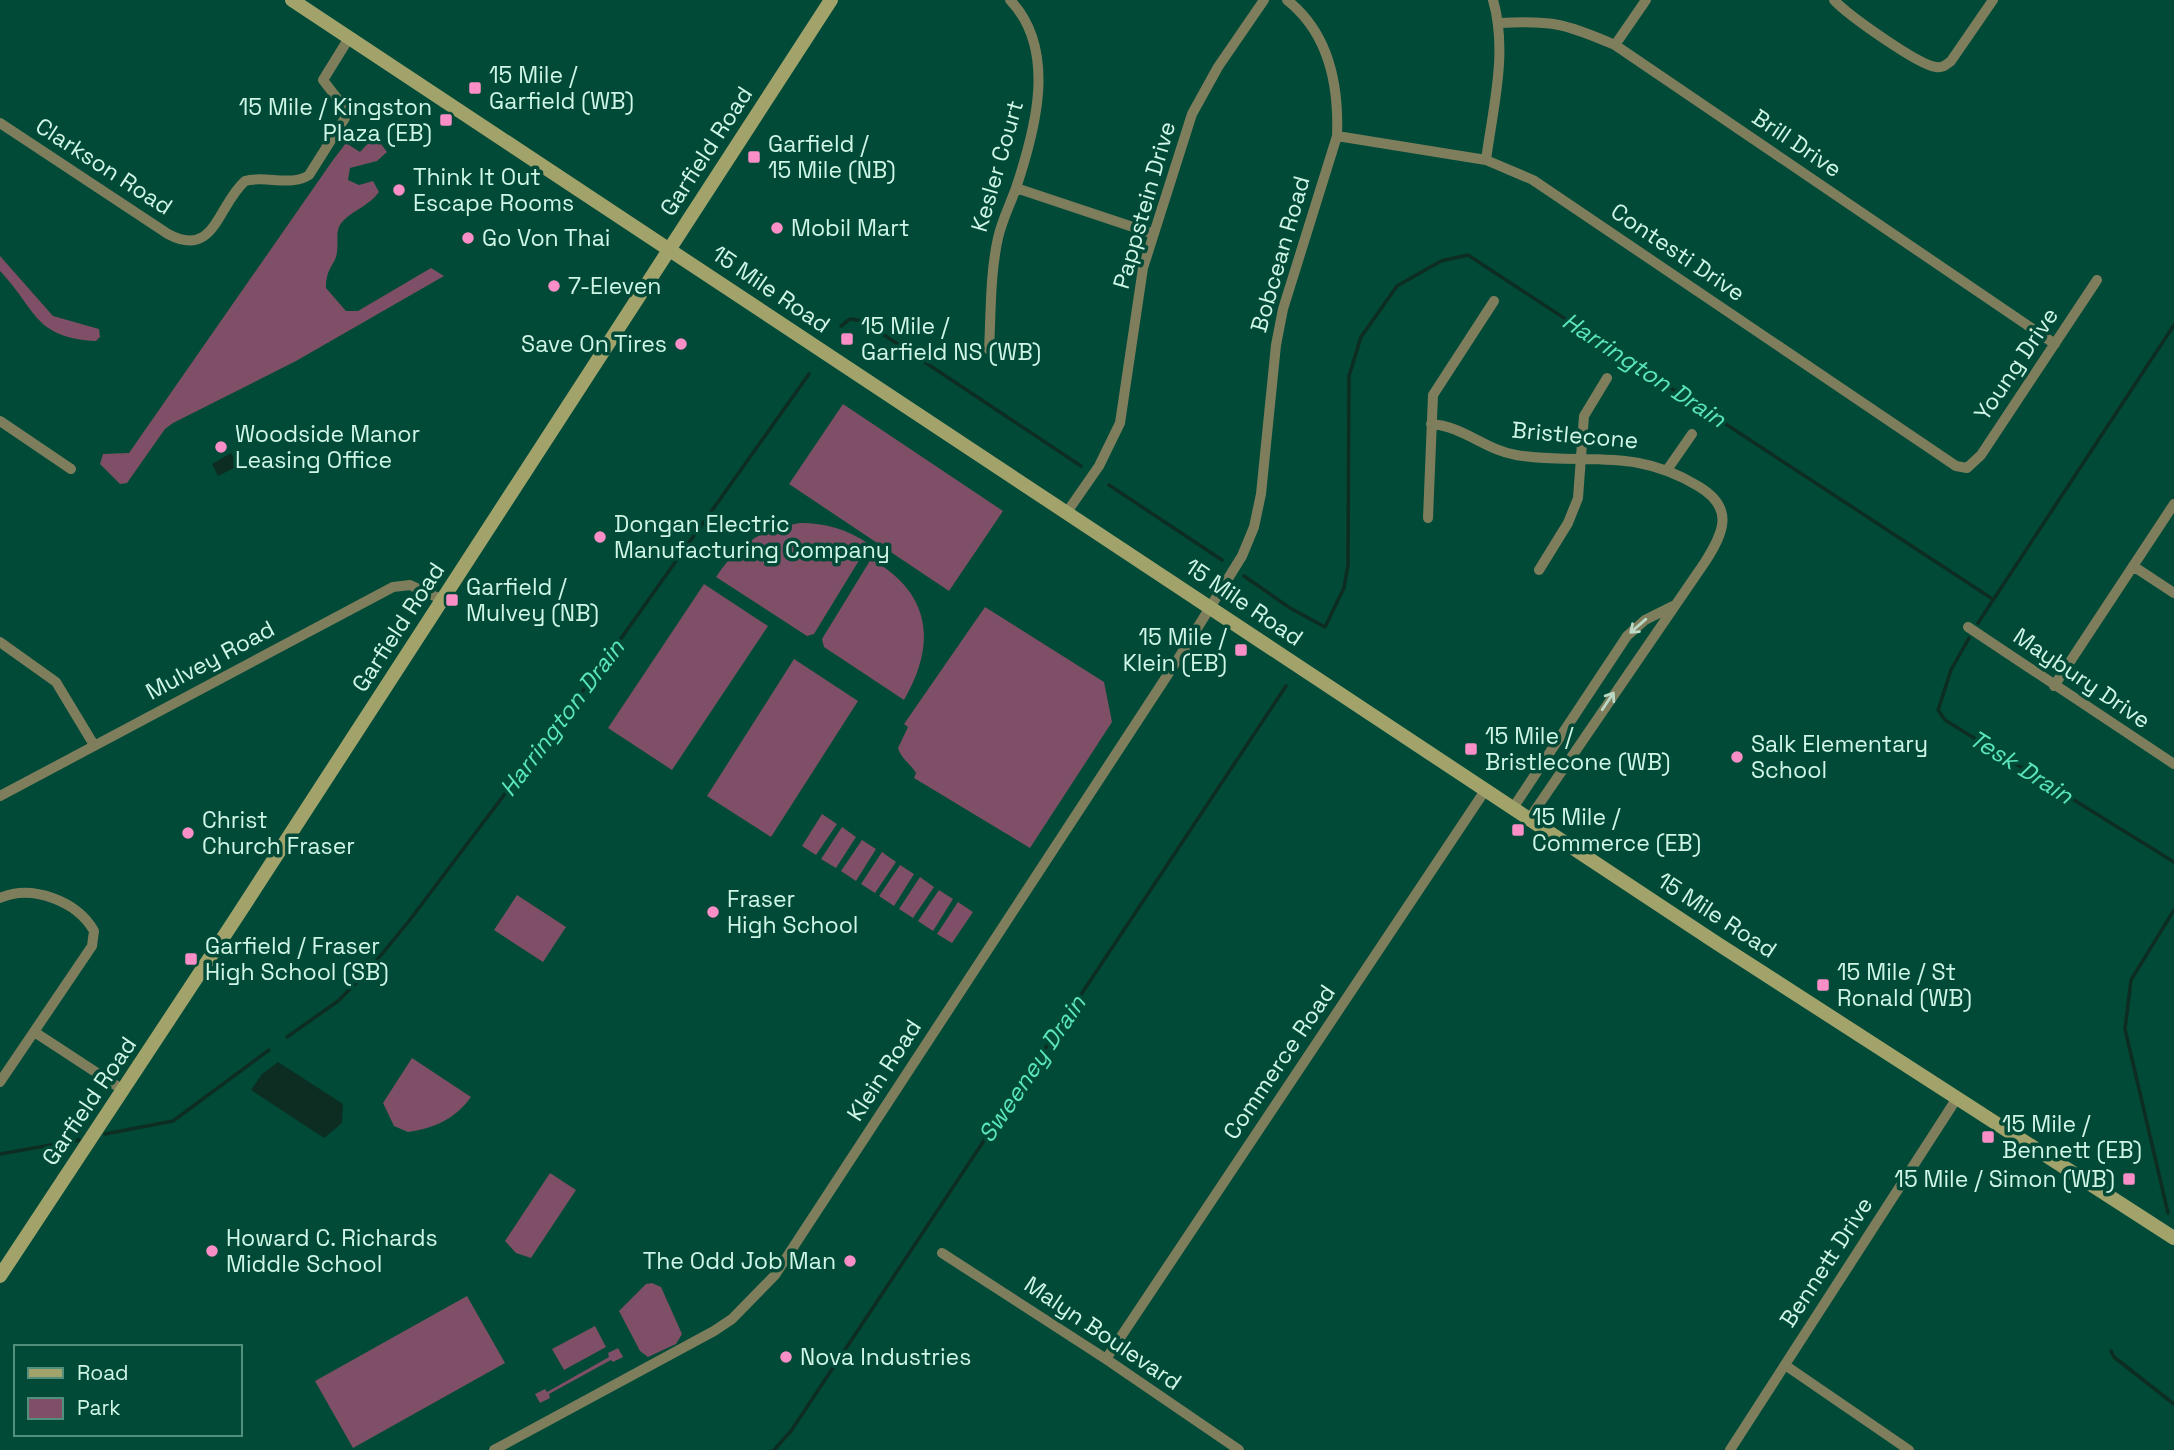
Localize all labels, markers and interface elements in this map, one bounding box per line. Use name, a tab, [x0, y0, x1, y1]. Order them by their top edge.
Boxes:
place label: 15 Mile / Garfield (WB)	[489, 60, 634, 116]
marker: 15 Mile / Garfield (WB)	[467, 80, 483, 96]
street label: Garfield Road	[653, 80, 759, 222]
place label: 15 Mile / Kingston Plaza (EB)	[239, 92, 432, 148]
street label: Kesler Court	[964, 97, 1030, 235]
street label: Brill Drive	[1746, 102, 1848, 184]
street label: Clarkson Road	[30, 111, 178, 221]
marker: 15 Mile / Kingston Plaza (EB)	[438, 112, 454, 128]
street label: Pappstein Drive	[1106, 118, 1182, 292]
place label: Garfield / 15 Mile (NB)	[768, 129, 896, 185]
marker: Garfield / 15 Mile (NB)	[746, 149, 762, 165]
place label: Think It Out Escape Rooms	[413, 162, 574, 218]
street label: Bobcean Road	[1243, 172, 1317, 336]
marker: Think It Out Escape Rooms	[391, 182, 407, 198]
street label: Contesti Drive	[1605, 196, 1751, 308]
place label: Mobil Mart	[791, 213, 909, 243]
marker: Mobil Mart	[769, 220, 785, 236]
place label: Go Von Thai	[482, 223, 611, 253]
marker: Go Von Thai	[460, 230, 476, 246]
street label: 15 Mile Road	[706, 238, 836, 340]
place label: 7-Eleven	[568, 271, 661, 301]
marker: 7-Eleven	[546, 278, 562, 294]
street label: Young Drive	[1967, 302, 2065, 426]
water label: Harrington Drain	[1557, 305, 1733, 435]
place label: 15 Mile / Garfield NS (WB)	[861, 311, 1041, 367]
place label: Save On Tires	[521, 329, 667, 359]
marker: 15 Mile / Garfield NS (WB)	[839, 331, 855, 347]
marker: Save On Tires	[673, 336, 689, 352]
street label: Bristlecone	[1510, 415, 1640, 455]
place label: Woodside Manor Leasing Office	[235, 419, 420, 475]
marker: Woodside Manor Leasing Office	[213, 439, 229, 455]
place label: Dongan Electric Manufacturing Company	[614, 509, 890, 565]
marker: Dongan Electric Manufacturing Company	[592, 529, 608, 545]
street label: 15 Mile Road	[1179, 551, 1309, 653]
street label: Garfield Road	[345, 556, 451, 698]
place label: Garfield / Mulvey (NB)	[466, 572, 599, 628]
marker: Garfield / Mulvey (NB)	[444, 592, 460, 608]
street label: Mulvey Road	[140, 614, 280, 706]
one-way arrow	[1629, 618, 1647, 634]
street label: Maybury Drive	[2007, 621, 2157, 735]
place label: 15 Mile / Klein (EB)	[1123, 622, 1227, 678]
water label: Harrington Drain	[492, 632, 632, 802]
marker: 15 Mile / Klein (EB)	[1233, 642, 1249, 658]
one-way arrow	[1601, 692, 1615, 711]
place label: 15 Mile / Bristlecone (WB)	[1485, 721, 1670, 777]
water label: Tesk Drain	[1964, 723, 2080, 811]
place label: Salk Elementary School	[1751, 729, 1928, 785]
marker: 15 Mile / Bristlecone (WB)	[1463, 741, 1479, 757]
marker: Salk Elementary School	[1729, 749, 1745, 765]
place label: 15 Mile / Commerce (EB)	[1532, 802, 1701, 858]
place label: Christ Church Fraser	[202, 805, 355, 861]
marker: 15 Mile / Commerce (EB)	[1510, 822, 1526, 838]
marker: Christ Church Fraser	[180, 825, 196, 841]
street label: 15 Mile Road	[1652, 865, 1782, 965]
place label: Fraser High School	[727, 884, 859, 940]
marker: Fraser High School	[705, 904, 721, 920]
place label: Garfield / Fraser High School (SB)	[205, 931, 389, 987]
marker: Garfield / Fraser High School (SB)	[183, 951, 199, 967]
place label: 15 Mile / St Ronald (WB)	[1837, 957, 1972, 1013]
marker: 15 Mile / St Ronald (WB)	[1815, 977, 1831, 993]
street label: Commerce Road	[1216, 979, 1342, 1145]
water label: Sweeney Drain	[971, 988, 1093, 1148]
street label: Klein Road	[840, 1013, 928, 1127]
street label: Garfield Road	[35, 1031, 143, 1171]
place label: 15 Mile / Bennett (EB)	[2002, 1109, 2142, 1165]
marker: 15 Mile / Bennett (EB)	[1980, 1129, 1996, 1145]
place label: 15 Mile / Simon (WB)	[1894, 1164, 2115, 1194]
marker: 15 Mile / Simon (WB)	[2121, 1171, 2137, 1187]
street label: Bennett Drive	[1773, 1191, 1879, 1333]
place label: Howard C. Richards Middle School	[226, 1223, 438, 1279]
marker: Howard C. Richards Middle School	[204, 1243, 220, 1259]
place label: The Odd Job Man	[643, 1246, 836, 1276]
marker: The Odd Job Man	[842, 1253, 858, 1269]
street label: Malyn Boulevard	[1019, 1269, 1187, 1397]
place label: Nova Industries	[800, 1342, 971, 1372]
legend	[14, 1345, 242, 1436]
marker: Nova Industries	[778, 1349, 794, 1365]
text: Road	[77, 1359, 129, 1386]
text: Park	[77, 1394, 121, 1421]

